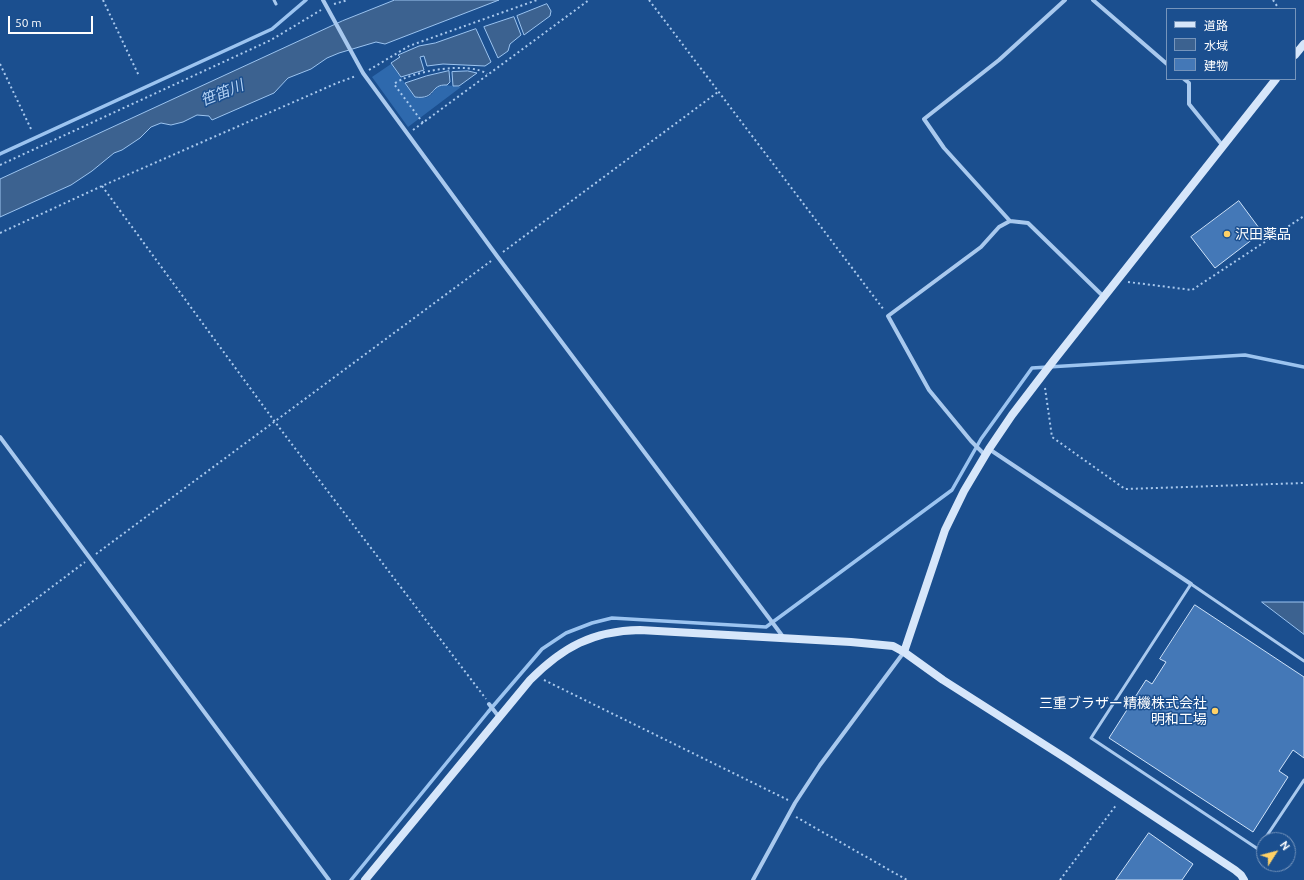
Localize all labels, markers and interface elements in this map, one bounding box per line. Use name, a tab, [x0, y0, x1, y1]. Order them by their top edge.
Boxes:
scale bar	[10, 8, 95, 34]
legend	[1166, 8, 1296, 80]
text: 50 m	[15, 16, 42, 29]
text: 道路	[1204, 19, 1228, 32]
text: 水域	[1204, 39, 1228, 52]
text: 建物	[1204, 59, 1228, 72]
water label: 笹笛川	[198, 76, 246, 110]
place label: 沢田薬品	[1235, 226, 1291, 242]
marker: 沢田薬品	[1222, 229, 1232, 239]
place label: 三重ブラザー精機株式会社 明和工場	[1039, 695, 1207, 728]
marker: 三重ブラザー精機株式会社 明和工場	[1210, 706, 1220, 716]
north arrow	[1256, 832, 1296, 872]
text: N	[1278, 839, 1292, 852]

